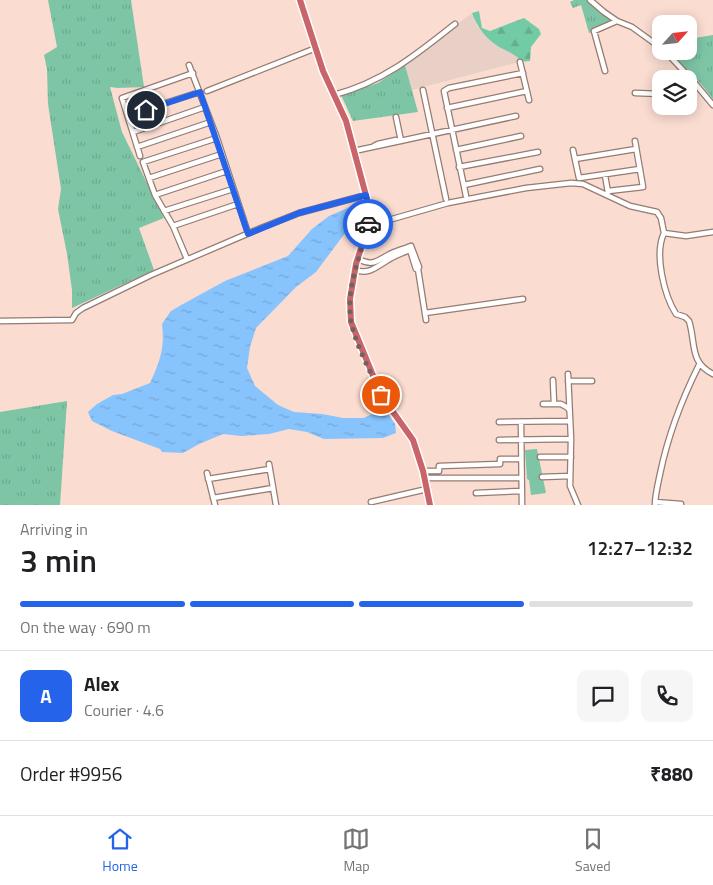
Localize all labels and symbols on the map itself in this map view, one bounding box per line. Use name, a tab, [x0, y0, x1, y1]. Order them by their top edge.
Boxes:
north arrow	[652, 15, 698, 60]
pin	[125, 89, 167, 131]
courier	[343, 199, 393, 249]
pin	[360, 374, 402, 416]

